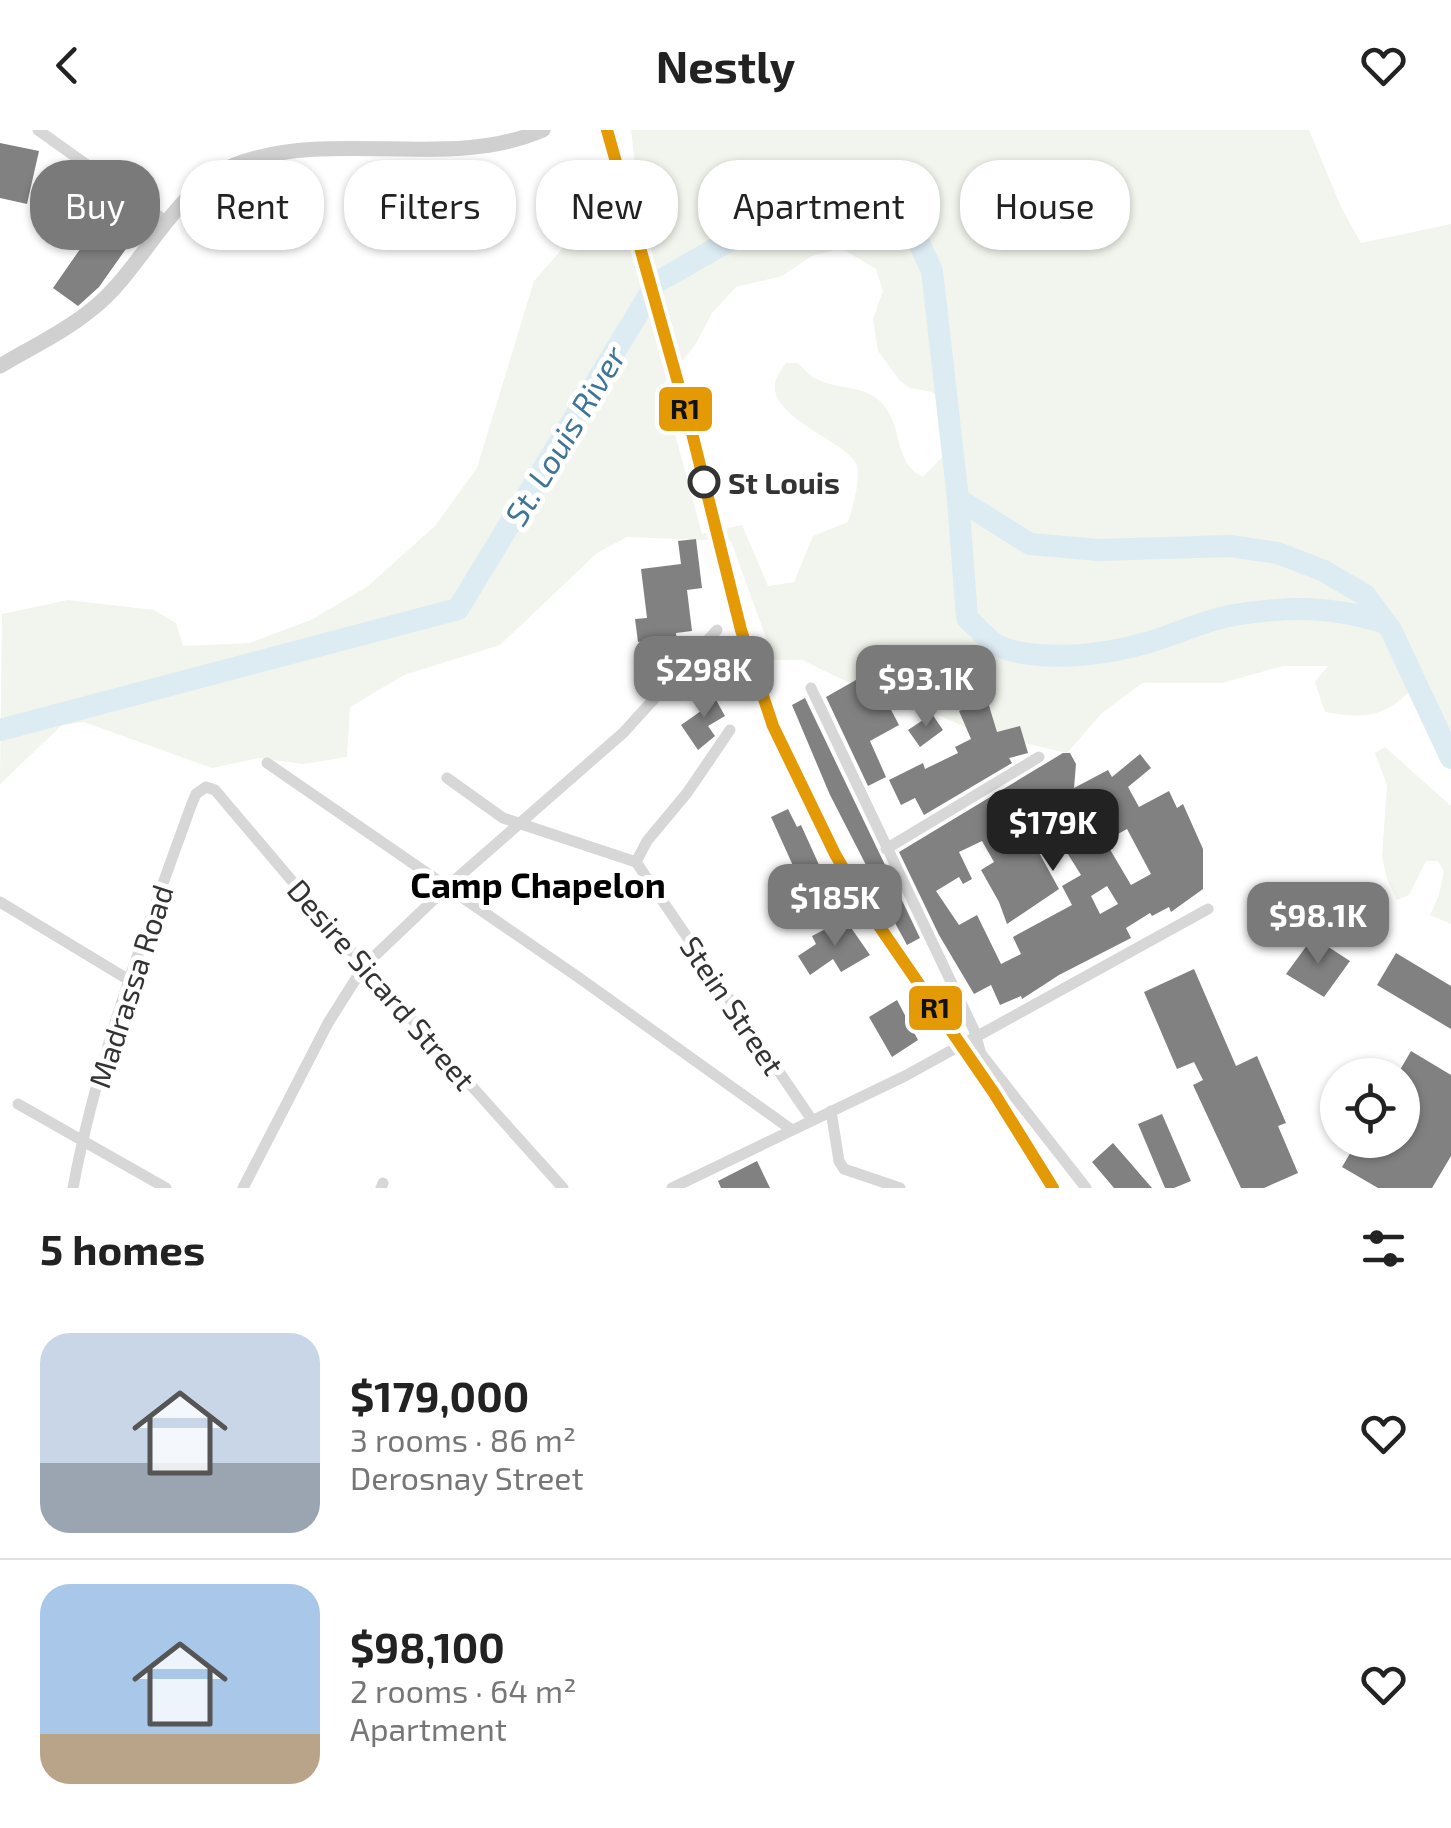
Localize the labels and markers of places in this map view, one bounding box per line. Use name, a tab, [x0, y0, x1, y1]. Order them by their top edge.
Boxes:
place label: St Louis	[728, 464, 840, 500]
marker: St Louis	[689, 467, 719, 497]
pin: $298K	[634, 636, 774, 721]
pin: $93.1K	[845, 645, 1007, 730]
pin: $179K	[983, 789, 1123, 874]
pin: $185K	[765, 864, 905, 949]
pin: $98.1K	[1237, 882, 1399, 967]

